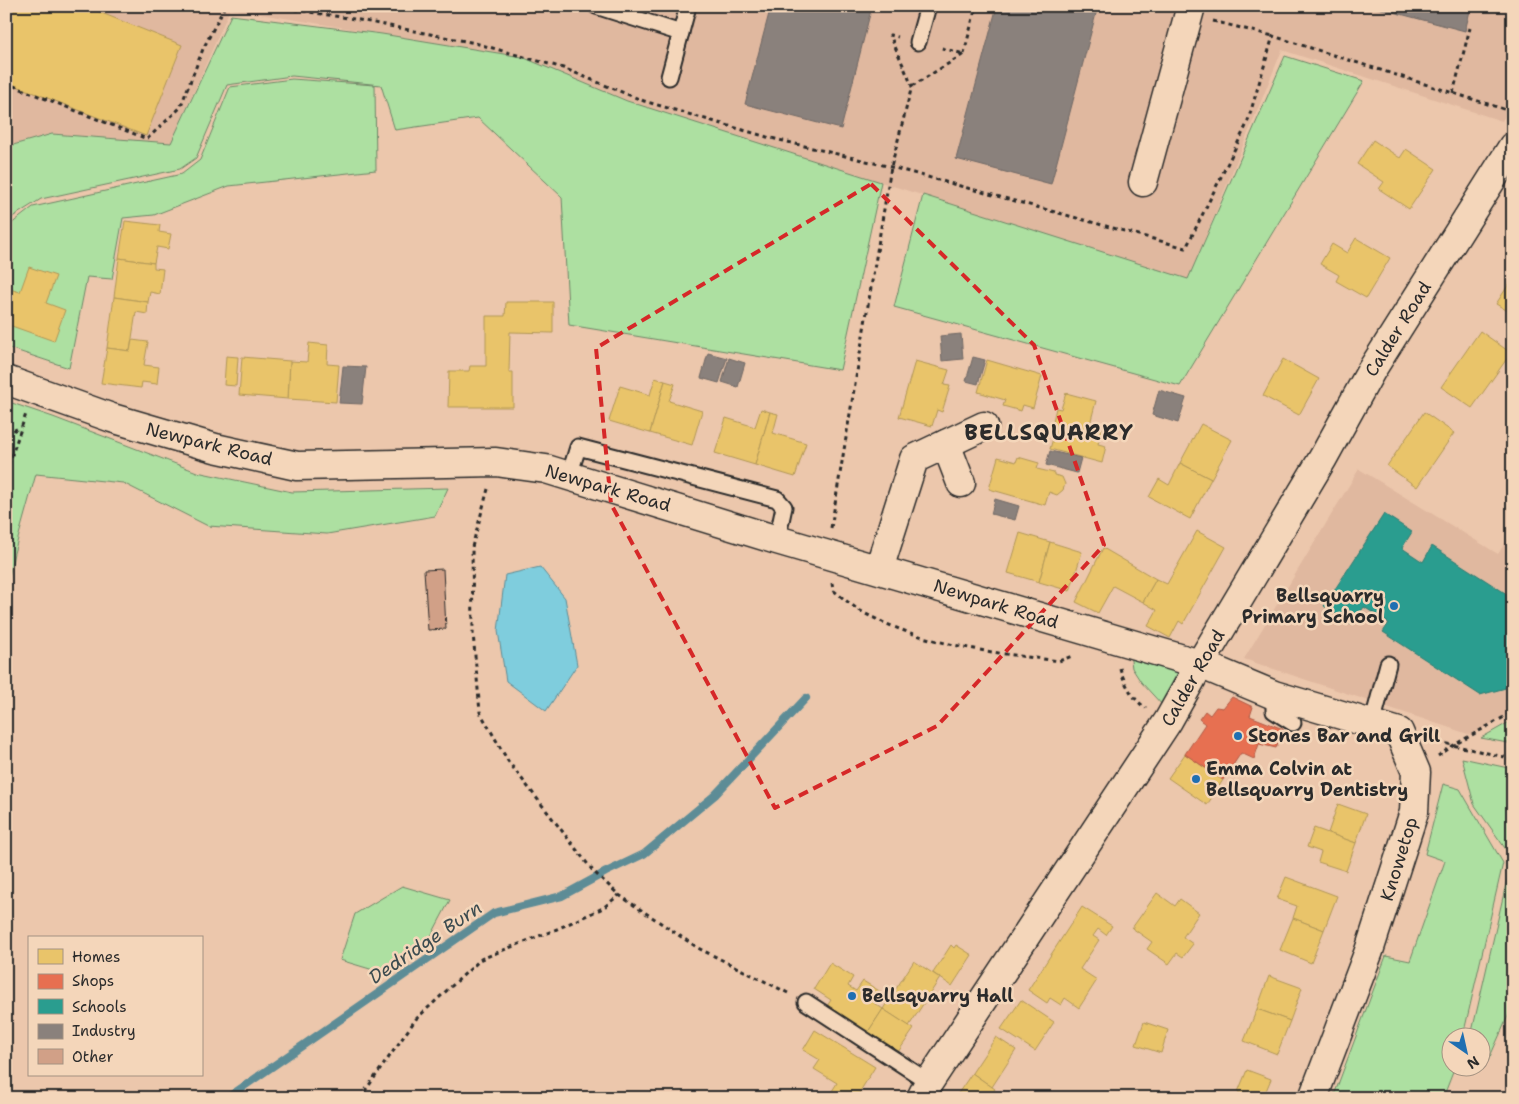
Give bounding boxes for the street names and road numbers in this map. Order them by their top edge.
street label: Calder Road [1359,277,1437,381]
street label: Newpark Road [143,417,275,471]
street label: Newpark Road [542,459,674,517]
street label: Newpark Road [930,574,1062,634]
street label: Calder Road [1156,625,1230,731]
street label: Knowetop [1375,814,1423,904]

